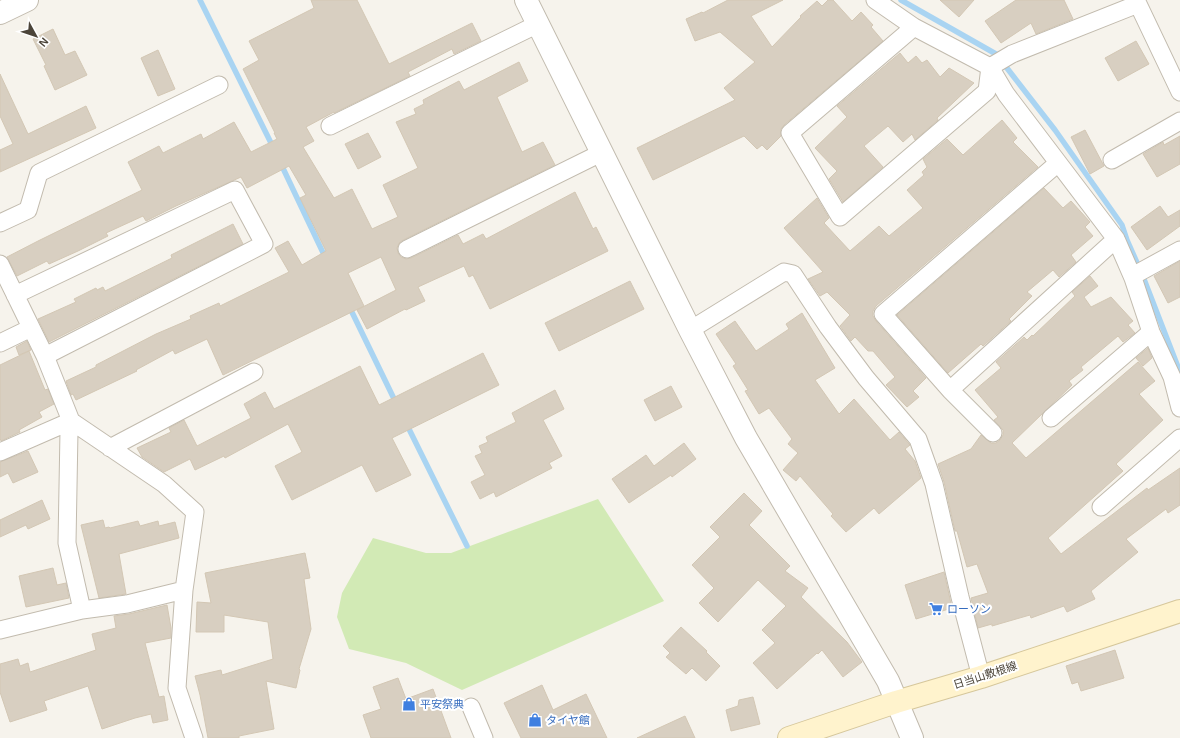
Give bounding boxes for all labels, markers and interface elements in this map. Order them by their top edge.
north arrow [16,16,56,56]
text: N [36,36,51,49]
supermarket icon: ローソン [928,601,944,617]
place label: ローソン [947,603,991,615]
street label: 日当山敷根線 [952,659,1018,691]
shop icon: 平安祭典 [401,696,417,712]
place label: 平安祭典 [420,698,464,710]
shop icon: タイヤ館 [527,712,543,728]
place label: タイヤ館 [546,714,590,726]

